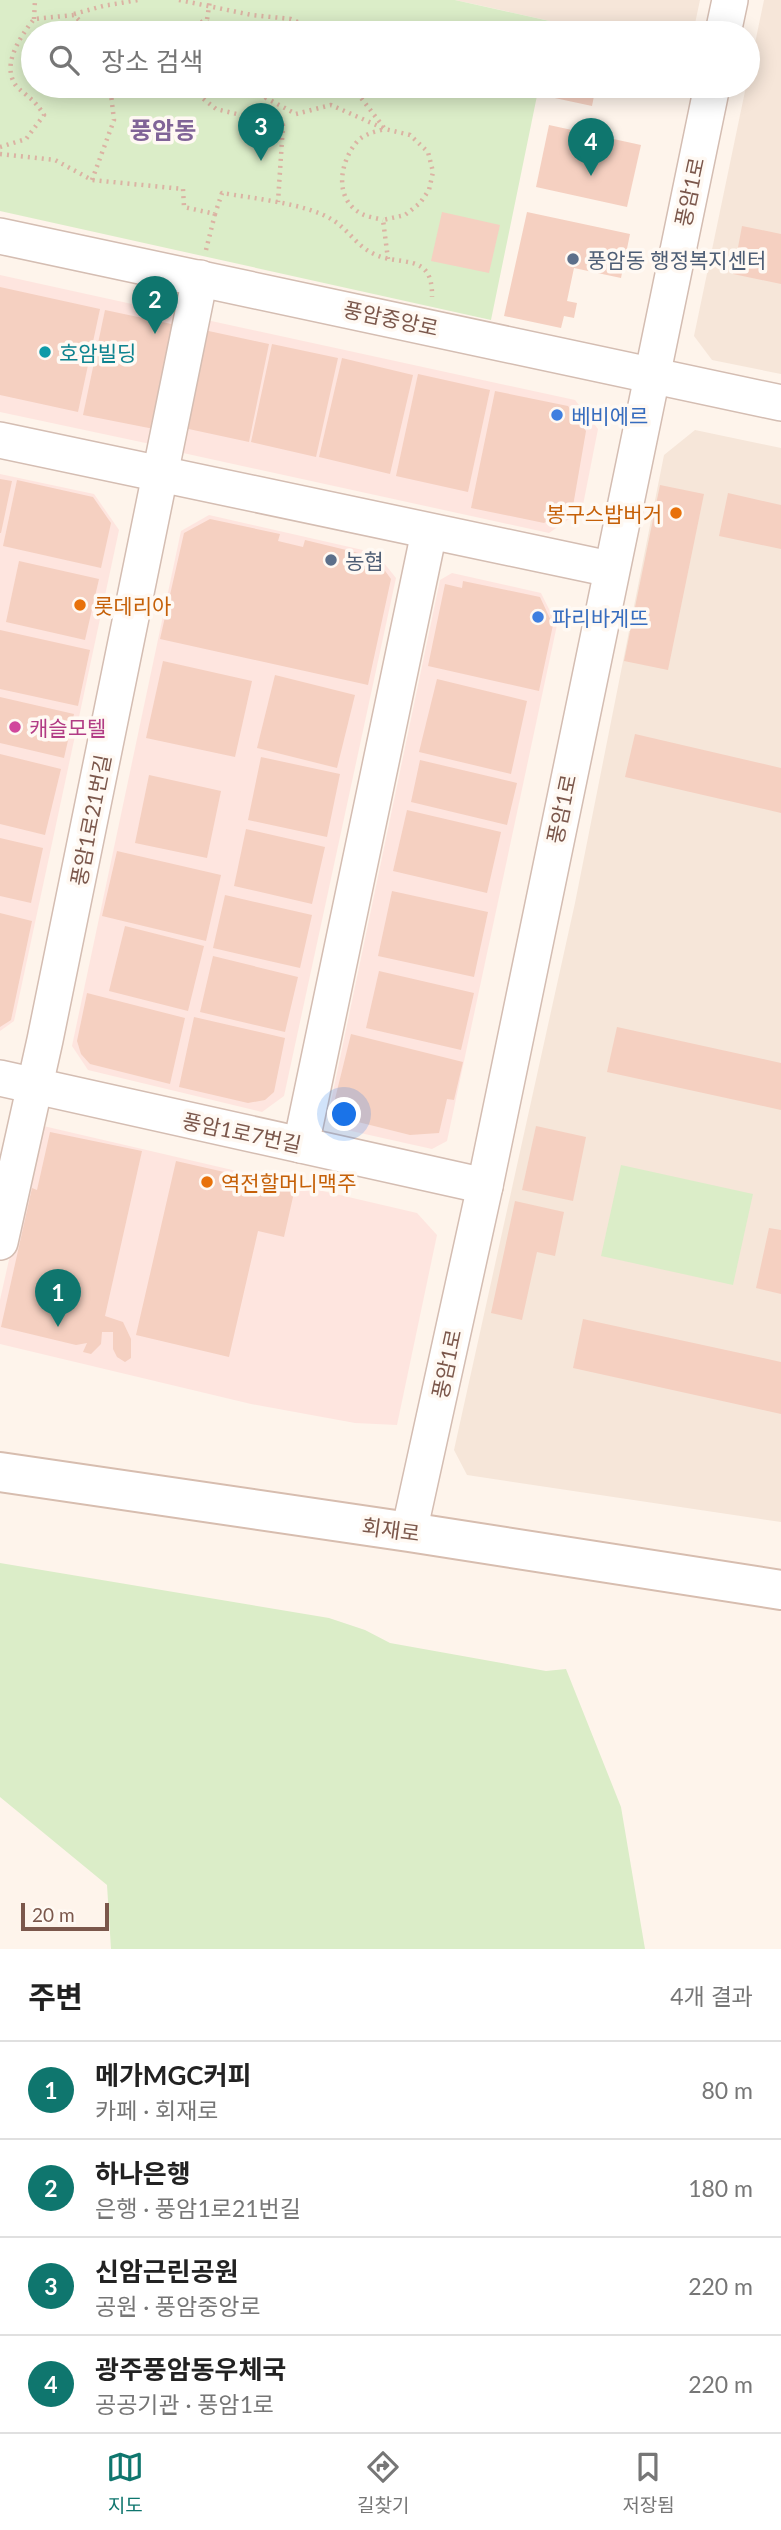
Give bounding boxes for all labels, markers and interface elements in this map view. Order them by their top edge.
search box [21,21,760,98]
icon: search [45,41,83,79]
text: 장소 검색 [101,45,203,77]
pin: 3 [238,103,284,161]
district label: 풍암동 [130,115,196,144]
pin: 4 [568,118,614,176]
street label: 풍암1로 [669,155,709,229]
place label: 풍암동 행정복지센터 [587,247,766,272]
marker: 풍암동 행정복지센터 [565,251,581,267]
pin: 2 [132,276,178,334]
street label: 풍암중앙로 [341,296,441,340]
place label: 호암빌딩 [59,340,136,365]
marker: 호암빌딩 [37,344,53,360]
place label: 베비에르 [571,403,648,428]
marker: 베비에르 [549,407,565,423]
place label: 봉구스밥버거 [546,501,662,526]
marker: 봉구스밥버거 [668,505,684,521]
place label: 농협 [345,548,384,573]
marker: 농협 [323,552,339,568]
place label: 롯데리아 [94,593,171,618]
marker: 롯데리아 [72,597,88,613]
place label: 파리바게뜨 [552,605,649,630]
marker: 파리바게뜨 [530,609,546,625]
place label: 캐슬모텔 [29,715,106,740]
marker: 캐슬모텔 [7,719,23,735]
street label: 풍암1로21번길 [65,752,115,888]
street label: 풍암1로 [541,772,581,846]
your location [327,1097,361,1131]
street label: 풍암1로7번길 [180,1107,304,1157]
place label: 역전할머니맥주 [221,1170,356,1195]
marker: 역전할머니맥주 [199,1174,215,1190]
pin: 1 [35,1269,81,1327]
street label: 풍암1로 [426,1327,466,1401]
street label: 회재로 [361,1513,421,1545]
scale bar [21,1900,108,1932]
text: 20 m [32,1903,75,1926]
text: 주변 [28,1978,83,2014]
text: 4개 결과 [670,1982,753,2010]
text: 메가MGC커피 [95,2059,251,2091]
text: 1 [44,2076,58,2104]
text: 80 m [702,2076,753,2104]
text: 카페 · 회재로 [95,2096,219,2124]
text: 하나은행 [95,2157,191,2189]
text: 2 [44,2174,58,2202]
text: 180 m [688,2174,753,2202]
text: 은행 · 풍암1로21번길 [95,2194,301,2222]
text: 신암근린공원 [95,2255,239,2287]
text: 3 [44,2272,58,2300]
text: 220 m [688,2272,753,2300]
text: 공원 · 풍암중앙로 [95,2292,261,2320]
text: 광주풍암동우체국 [95,2353,286,2385]
text: 4 [44,2370,58,2398]
text: 220 m [688,2370,753,2398]
text: 공공기관 · 풍암1로 [95,2390,274,2418]
tab: 지도 [106,2448,144,2517]
tab: 길찾기 [357,2448,409,2517]
tab: 저장됨 [622,2448,675,2517]

